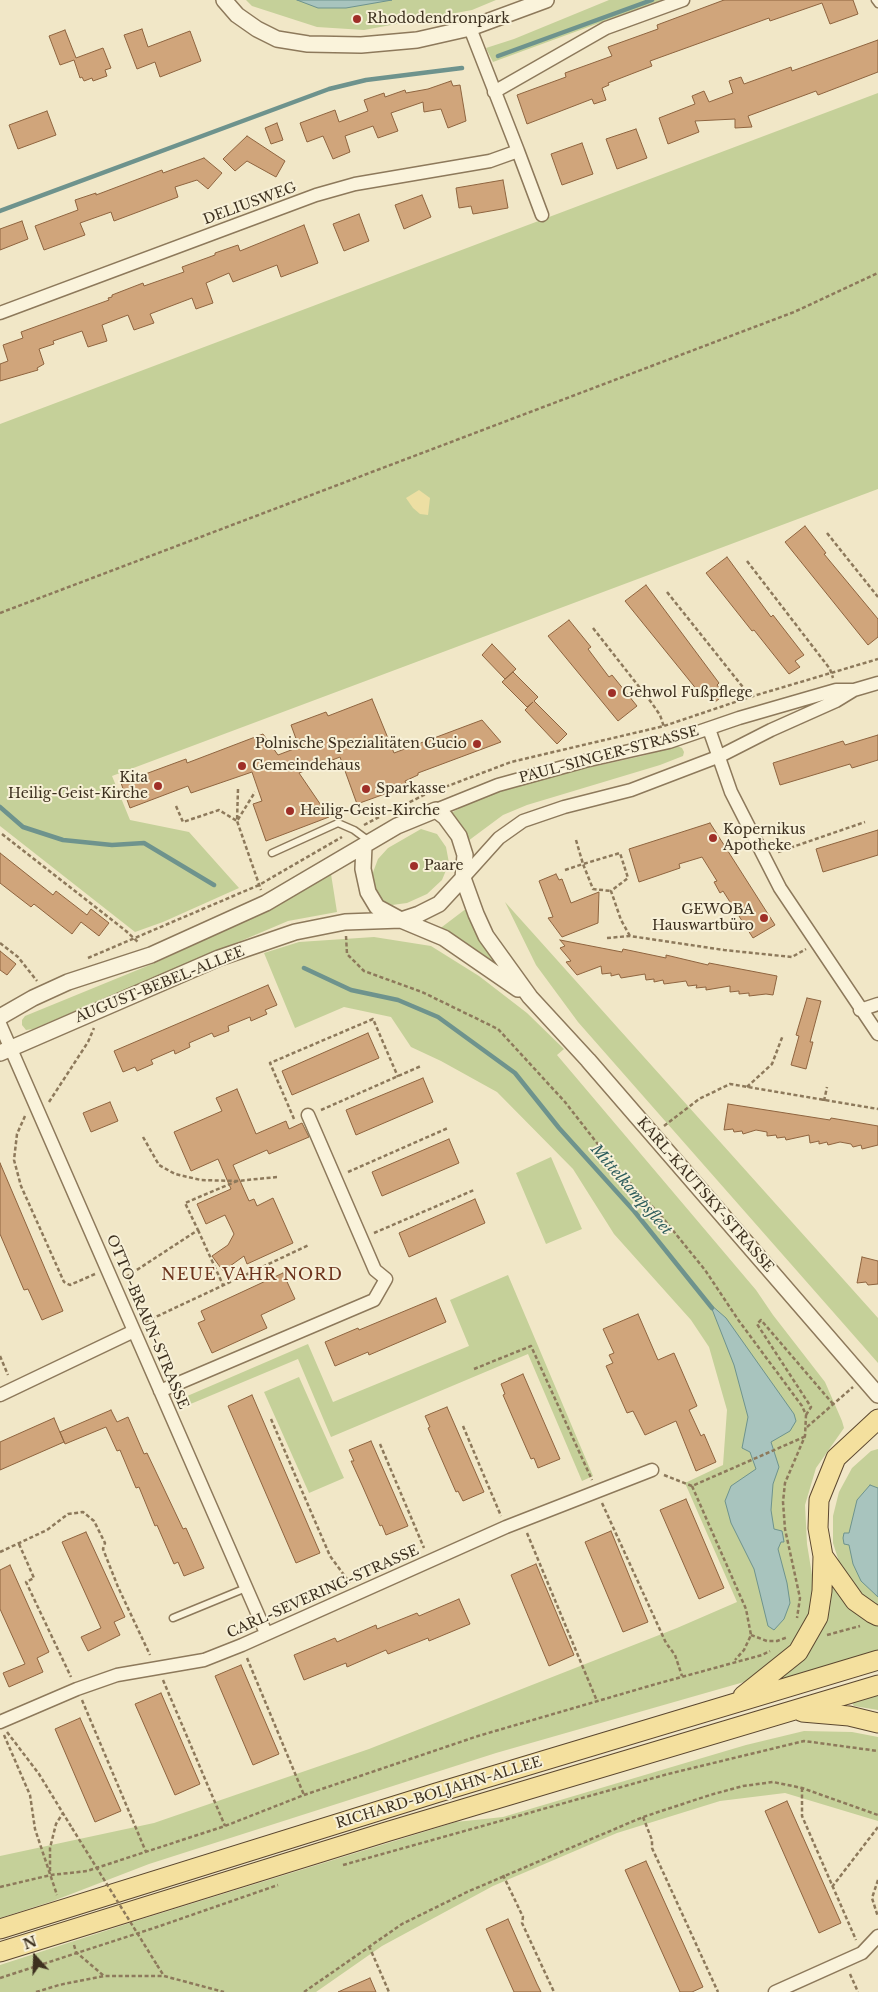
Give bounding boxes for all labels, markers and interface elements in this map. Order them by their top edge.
place label: Rhododendronpark [367,11,510,27]
marker: Rhododendronpark [351,13,363,25]
street label: DELIUSWEG [201,179,299,229]
place label: Gehwol Fußpflege [622,685,753,701]
marker: Gehwol Fußpflege [606,687,618,699]
street label: PAUL-SINGER-STRASSE [517,723,701,787]
place label: Polnische Spezialitäten Gucio [255,736,467,752]
marker: Polnische Spezialitäten Gucio [471,738,483,750]
place label: Gemeindehaus [252,758,360,774]
marker: Gemeindehaus [236,760,248,772]
place label: Kita Heilig-Geist-Kirche [8,770,148,802]
marker: Kita Heilig-Geist-Kirche [152,780,164,792]
place label: Sparkasse [376,781,446,797]
marker: Sparkasse [360,783,372,795]
place label: Heilig-Geist-Kirche [300,803,440,819]
marker: Heilig-Geist-Kirche [284,805,296,817]
place label: Kopernikus Apotheke [723,822,806,854]
marker: Kopernikus Apotheke [707,832,719,844]
place label: Paare [424,858,464,874]
marker: Paare [408,860,420,872]
place label: GEWOBA Hauswartbüro [652,902,754,934]
marker: GEWOBA Hauswartbüro [758,912,770,924]
street label: AUGUST-BEBEL-ALLEE [73,943,247,1027]
street label: KARL-KAUTSKY-STRASSE [633,1114,777,1276]
water label: Mittelkampsfleet [587,1141,675,1239]
street label: OTTO-BRAUN-STRASSE [102,1232,192,1412]
district label: NEUE VAHR NORD [159,1265,345,1285]
street label: CARL-SEVERING-STRASSE [224,1542,422,1642]
street label: RICHARD-BOLJAHN-ALLEE [334,1754,544,1832]
north arrow [10,1932,60,1982]
text: N [21,1932,39,1954]

